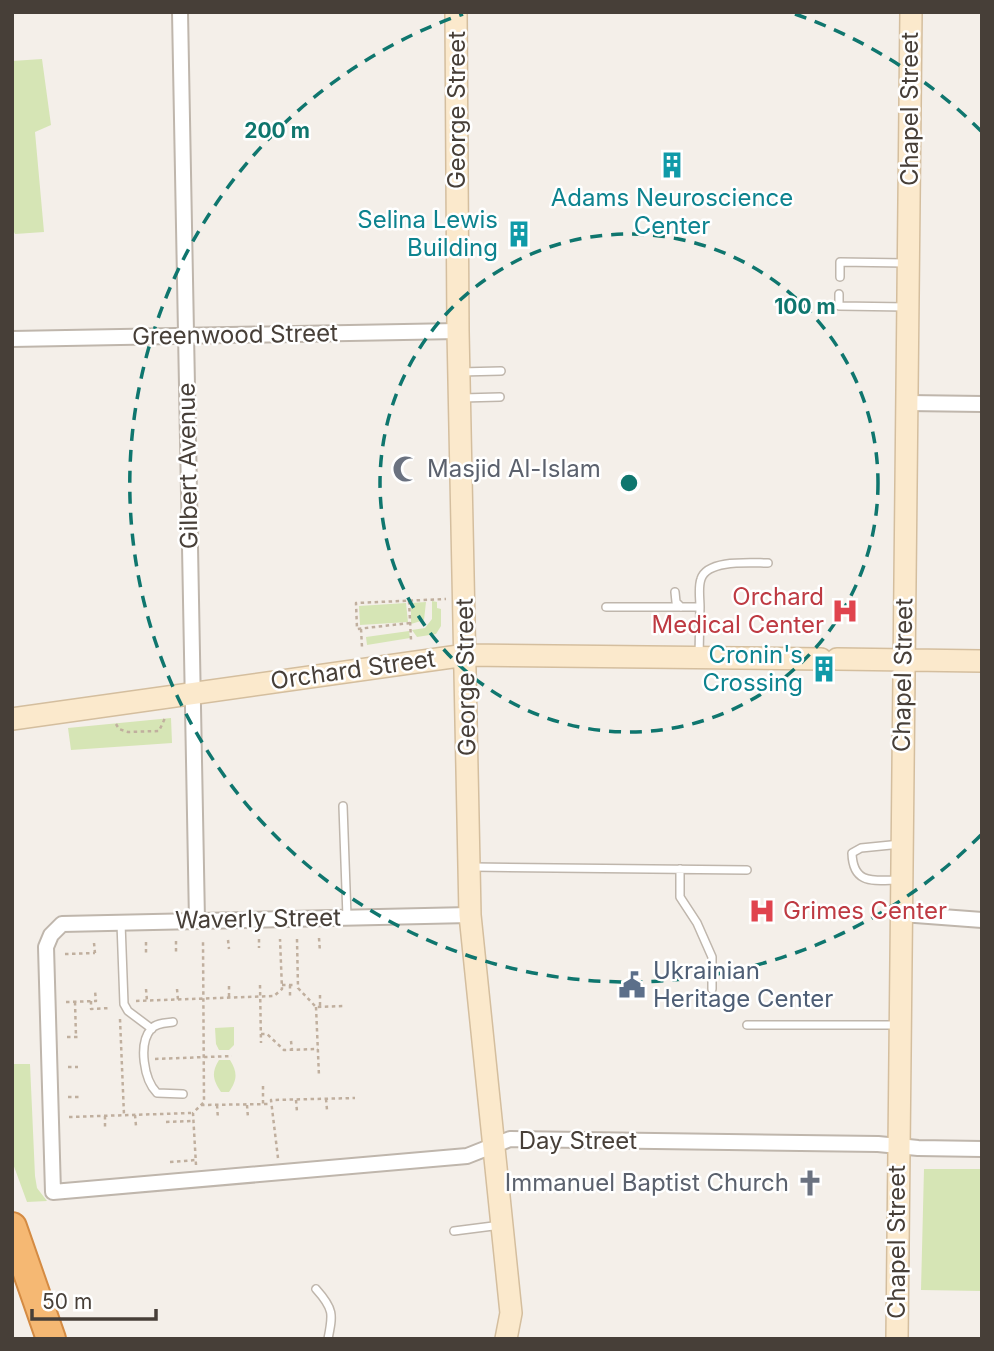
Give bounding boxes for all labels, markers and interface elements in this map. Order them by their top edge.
street label: George Street [442,31,471,189]
street label: Chapel Street [895,32,924,186]
text: 200 m [244,118,310,143]
building icon: Adams Neuroscience Center [657,150,687,180]
place label: Adams Neuroscience Center [551,183,793,240]
place label: Selina Lewis Building [357,205,498,262]
building icon: Selina Lewis Building [504,219,534,249]
text: 100 m [774,294,836,319]
street label: Greenwood Street [132,318,338,351]
street label: Gilbert Avenue [172,382,203,550]
mosque icon: Masjid Al-Islam [391,454,421,484]
place label: Masjid Al-Islam [427,454,601,483]
centre of rings [617,471,641,495]
place label: Orchard Medical Center [651,582,824,639]
hospital icon: Orchard Medical Center [830,596,860,626]
street label: George Street [450,598,481,756]
street label: Chapel Street [887,598,918,752]
place label: Cronin's Crossing [702,640,803,697]
street label: Orchard Street [269,644,437,695]
building icon: Cronin's Crossing [809,654,839,684]
hospital icon: Grimes Center [747,896,777,926]
place label: Grimes Center [783,896,947,925]
street label: Waverly Street [175,903,341,934]
place label: Ukrainian Heritage Center [653,956,833,1013]
public building icon: Ukrainian Heritage Center [617,970,647,1000]
street label: Day Street [519,1126,637,1155]
street label: Chapel Street [882,1165,911,1319]
place label: Immanuel Baptist Church [505,1168,789,1197]
church icon: Immanuel Baptist Church [795,1168,825,1198]
scale bar [32,1278,156,1322]
text: 50 m [42,1289,92,1314]

